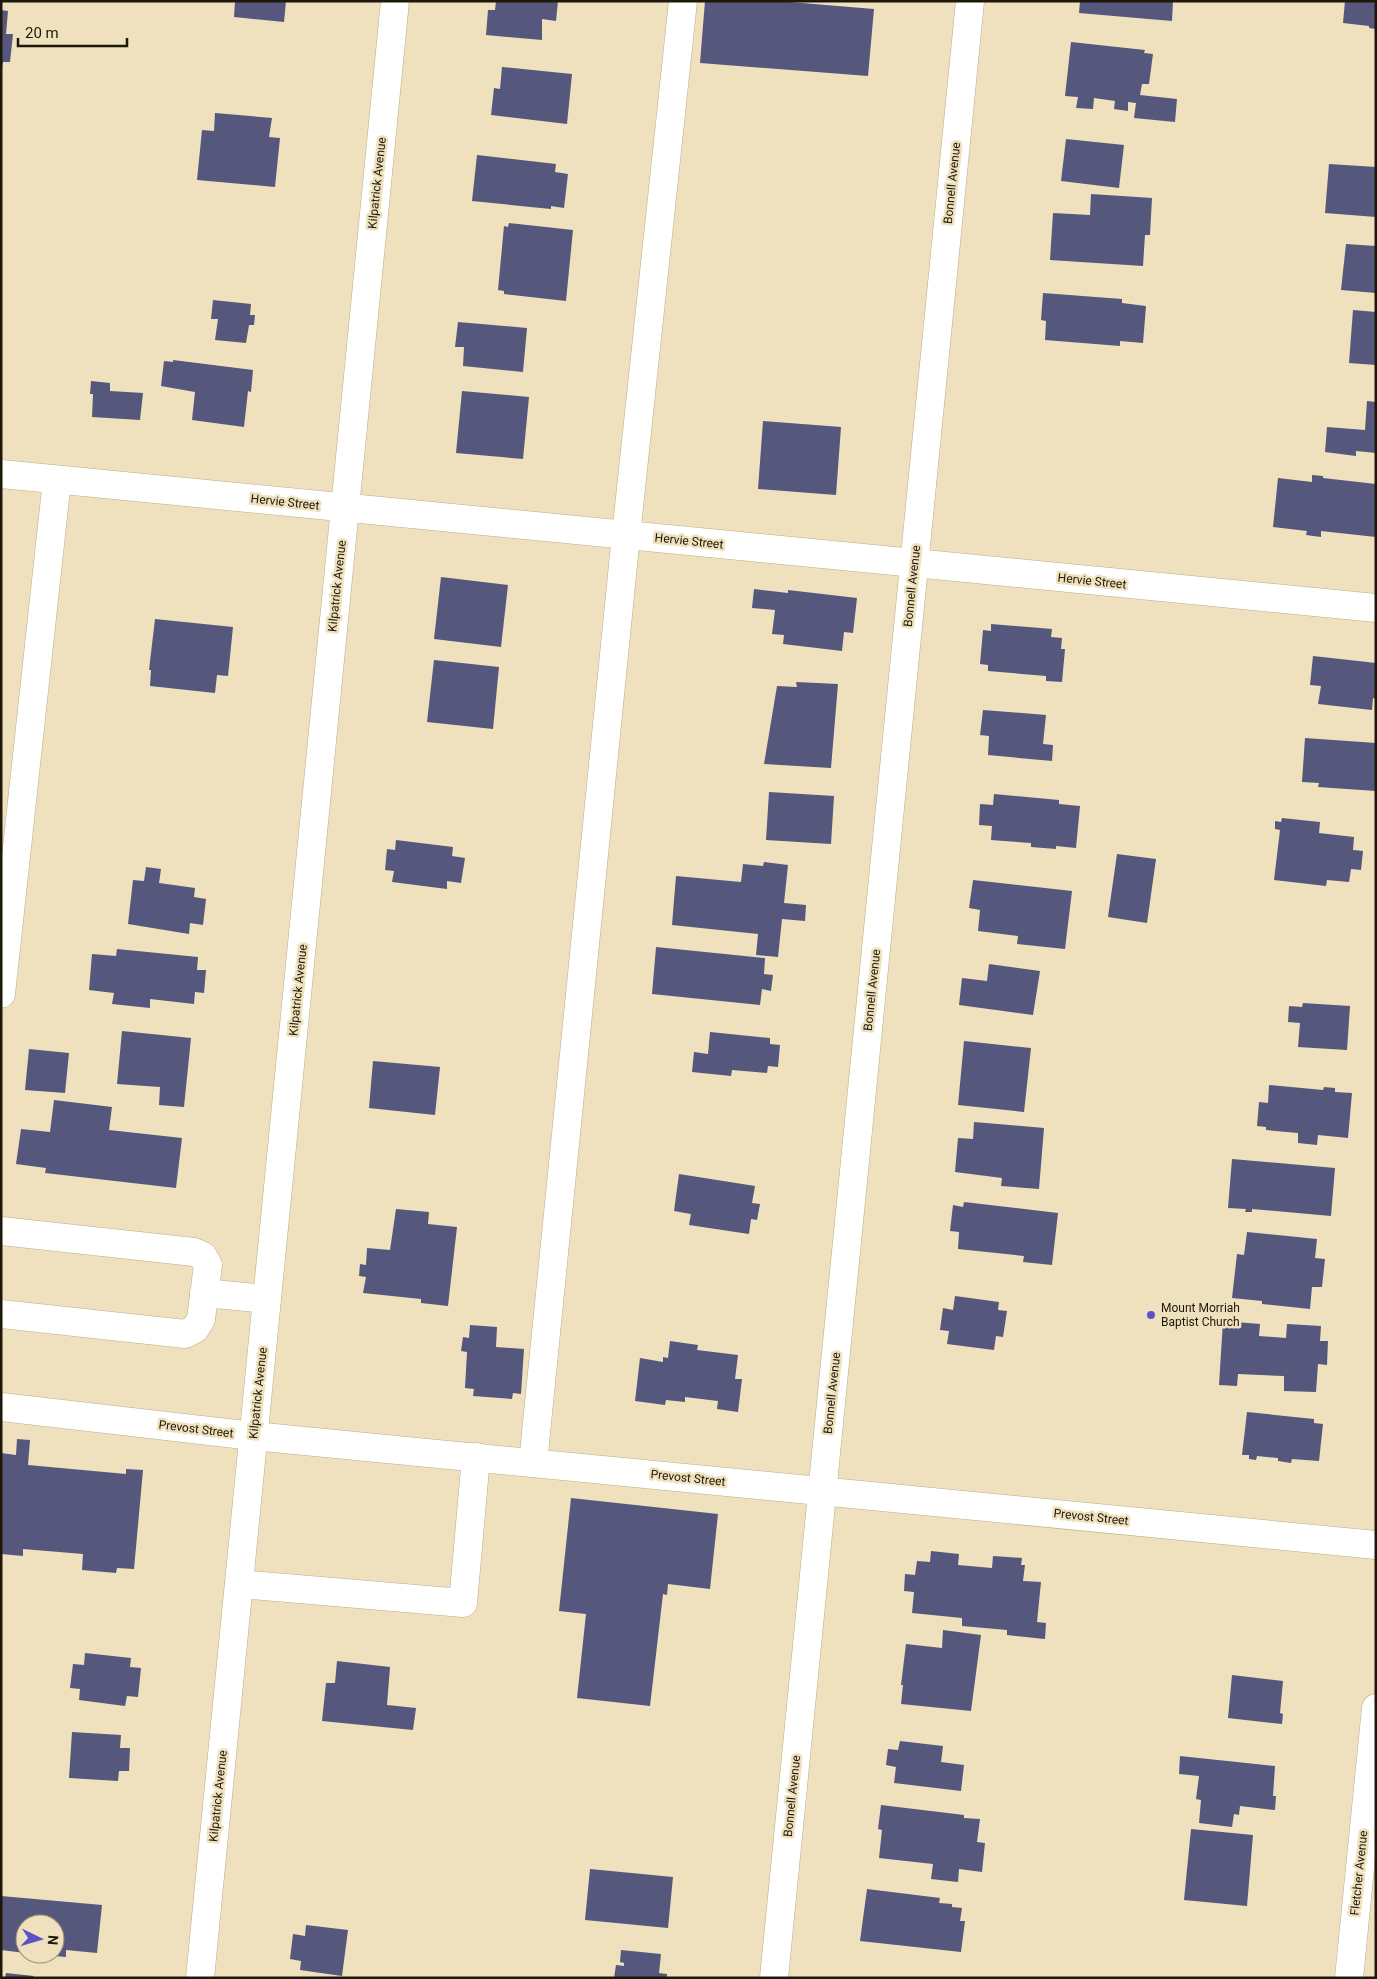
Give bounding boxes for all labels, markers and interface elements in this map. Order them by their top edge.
scale bar [18,15,126,47]
text: 20 m [25,24,59,42]
street label: Kilpatrick Avenue [365,136,389,230]
street label: Bonnell Avenue [941,141,963,225]
street label: Hervie Street [250,491,320,513]
street label: Hervie Street [654,530,724,552]
street label: Kilpatrick Avenue [325,539,349,633]
street label: Bonnell Avenue [901,544,923,628]
street label: Hervie Street [1057,570,1127,592]
street label: Kilpatrick Avenue [286,943,310,1037]
street label: Bonnell Avenue [861,948,883,1032]
place label: Mount Morriah Baptist Church [1161,1301,1240,1329]
marker: Mount Morriah Baptist Church [1145,1309,1157,1321]
street label: Kilpatrick Avenue [246,1346,270,1440]
street label: Bonnell Avenue [821,1351,843,1435]
street label: Prevost Street [158,1417,234,1441]
street label: Prevost Street [650,1467,726,1489]
street label: Prevost Street [1053,1506,1129,1528]
street label: Kilpatrick Avenue [206,1749,230,1843]
street label: Bonnell Avenue [781,1754,803,1838]
street label: Fletcher Avenue [1348,1830,1370,1916]
north arrow [15,1914,65,1964]
text: N [45,1935,61,1946]

